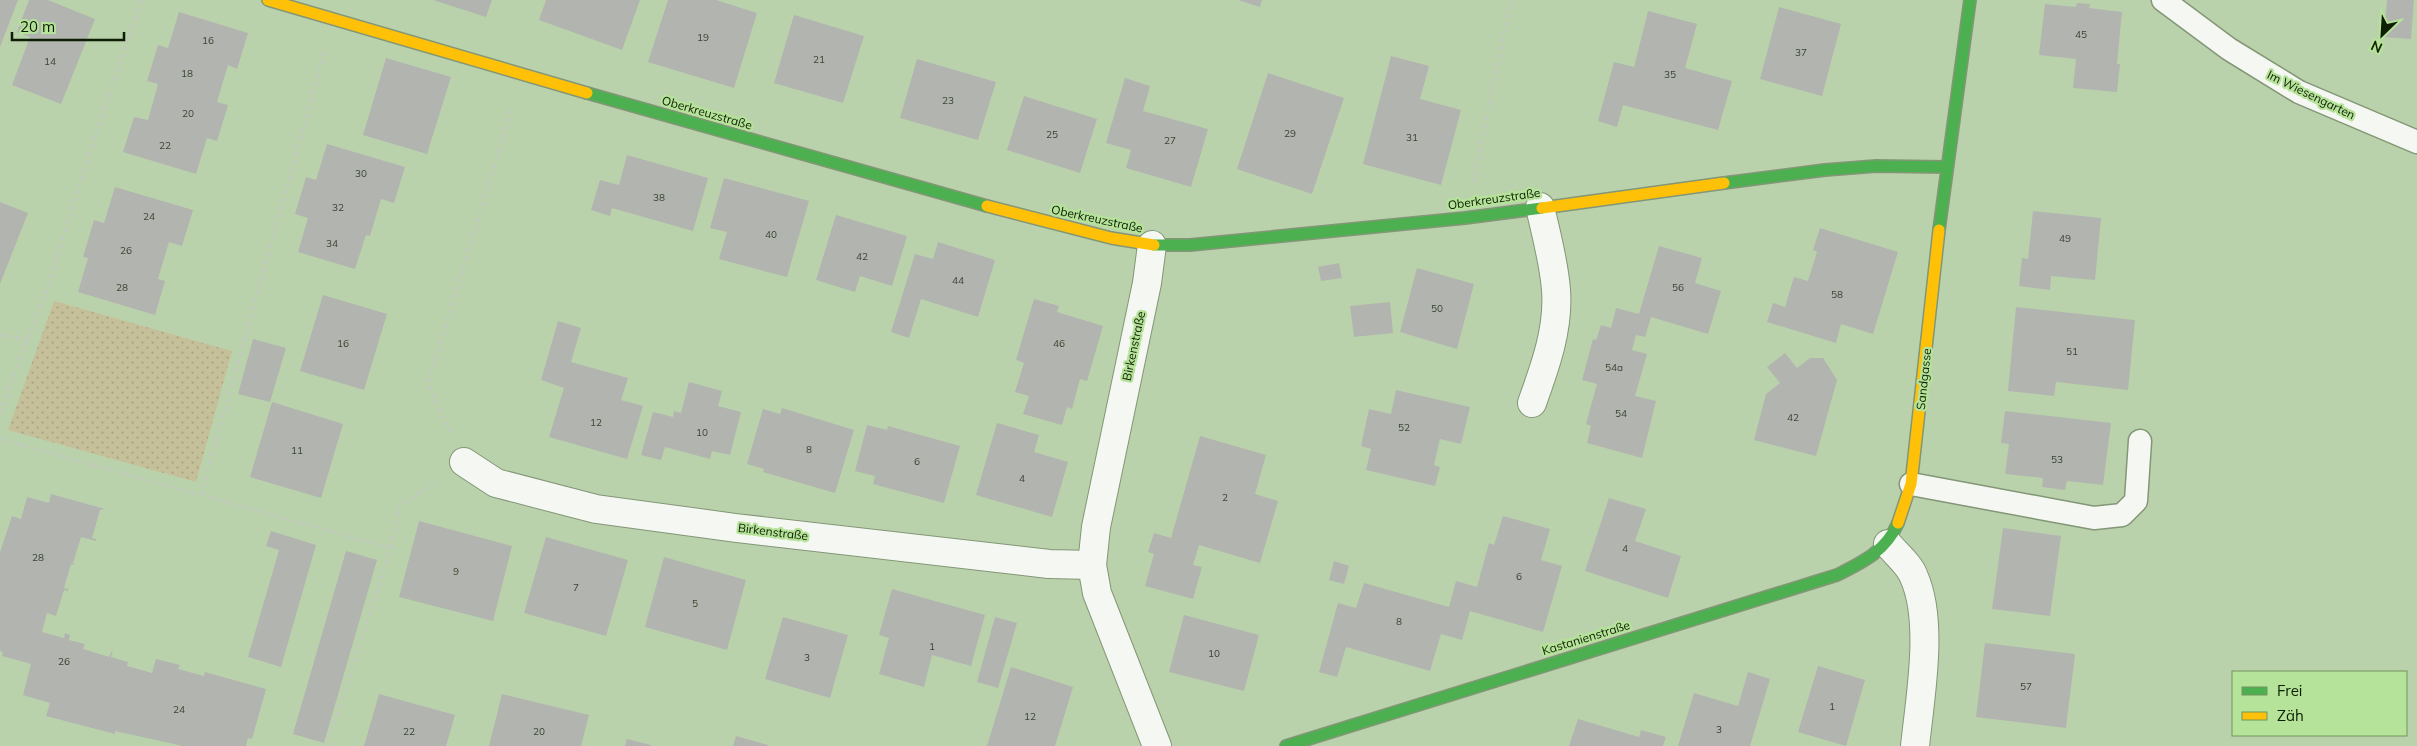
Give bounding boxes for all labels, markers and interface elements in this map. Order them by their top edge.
scale bar [12,10,125,42]
north arrow [2357,10,2407,60]
text: 20 m [20,17,55,36]
house number: 45 [2075,28,2087,41]
house number: 19 [697,31,709,44]
house number: 16 [202,34,214,47]
text: N [2368,36,2385,57]
house number: 37 [1795,46,1807,59]
house number: 21 [813,53,825,66]
house number: 14 [44,55,56,68]
house number: 18 [181,67,193,80]
street label: Im Wiesengarten [2265,67,2358,122]
house number: 35 [1664,68,1676,81]
street label: Oberkreuzstraße [660,92,754,133]
house number: 23 [942,94,954,107]
house number: 20 [182,107,194,120]
house number: 29 [1284,127,1296,140]
house number: 25 [1046,128,1058,141]
house number: 31 [1406,131,1418,144]
house number: 27 [1164,134,1176,147]
house number: 22 [159,139,171,152]
house number: 30 [355,167,367,180]
street label: Oberkreuzstraße [1447,185,1541,212]
house number: 38 [653,191,665,204]
house number: 32 [332,201,344,214]
street label: Oberkreuzstraße [1050,201,1144,236]
house number: 24 [143,210,155,223]
house number: 40 [765,228,777,241]
house number: 49 [2059,232,2071,245]
house number: 34 [326,237,338,250]
house number: 26 [120,244,132,257]
house number: 42 [856,250,868,263]
house number: 44 [952,274,964,287]
house number: 28 [116,281,128,294]
house number: 56 [1672,281,1684,294]
house number: 58 [1831,288,1843,301]
house number: 50 [1431,302,1443,315]
street label: Birkenstraße [1119,310,1148,382]
house number: 16 [337,337,349,350]
house number: 46 [1053,337,1065,350]
house number: 51 [2066,345,2078,358]
street label: Sandgasse [1913,347,1934,410]
house number: 54a [1605,361,1623,374]
house number: 54 [1615,407,1627,420]
house number: 42 [1787,411,1799,424]
house number: 12 [590,416,602,429]
house number: 52 [1398,421,1410,434]
house number: 10 [696,426,708,439]
house number: 8 [806,443,812,456]
house number: 11 [291,444,303,457]
house number: 53 [2051,453,2063,466]
house number: 6 [914,455,920,468]
house number: 4 [1019,472,1025,485]
house number: 2 [1222,491,1228,504]
street label: Birkenstraße [737,520,809,543]
house number: 4 [1622,542,1628,555]
house number: 28 [32,551,44,564]
house number: 9 [453,565,459,578]
house number: 6 [1516,570,1522,583]
house number: 7 [573,581,579,594]
house number: 5 [692,597,698,610]
house number: 8 [1396,615,1402,628]
street label: Kastanienstraße [1540,617,1632,658]
house number: 1 [929,640,935,653]
house number: 10 [1208,647,1220,660]
house number: 3 [804,651,810,664]
house number: 26 [58,655,70,668]
legend [2232,671,2407,736]
house number: 57 [2020,680,2032,693]
text: Frei [2277,681,2302,700]
house number: 1 [1829,700,1835,713]
house number: 24 [173,703,185,716]
text: Zäh [2277,706,2304,725]
house number: 12 [1024,710,1036,723]
house number: 3 [1716,723,1722,736]
house number: 22 [403,725,415,738]
house number: 20 [533,725,545,738]

